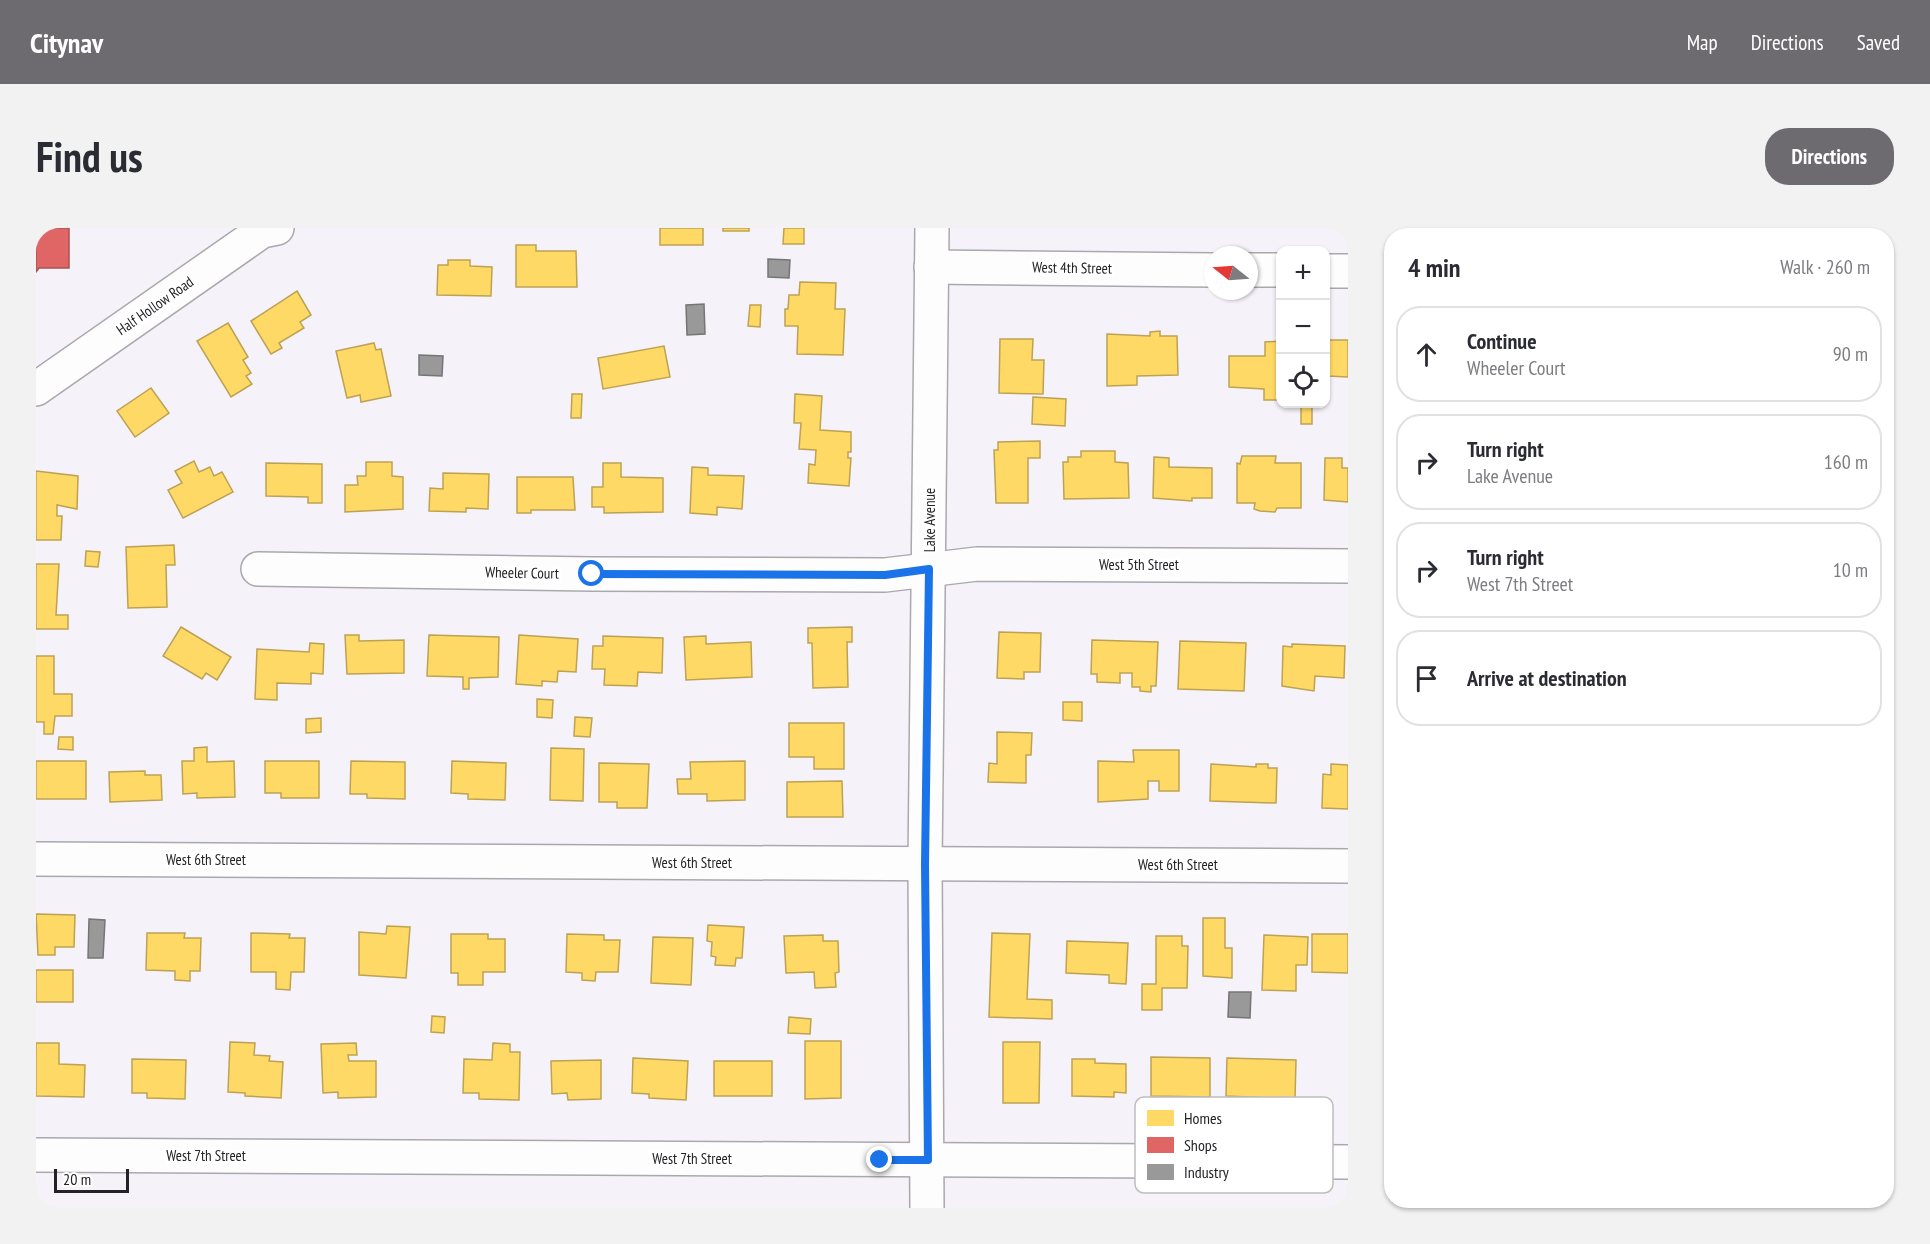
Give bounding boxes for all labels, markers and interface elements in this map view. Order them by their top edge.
text: Citynav [30,24,103,61]
text: Map [1687,29,1718,56]
text: Directions [1751,29,1824,56]
text: Saved [1857,29,1900,56]
button: Directions [1765,128,1894,185]
text: Find us [36,129,143,184]
north arrow [1204,246,1258,300]
map controls [1276,246,1330,408]
button: + [1276,246,1330,300]
text: 4 min [1408,251,1461,284]
text: Walk · 260 m [1780,254,1870,280]
street label: West 4th Street [1032,257,1112,278]
street label: Half Hollow Road [112,272,197,339]
button: − [1276,300,1330,354]
text: Continue [1467,327,1537,355]
icon: ahead [1410,338,1443,371]
text: 90 m [1833,341,1868,367]
button: locate [1276,354,1330,408]
text: Wheeler Court [1467,355,1566,381]
text: Turn right [1467,435,1544,463]
icon: right [1410,446,1443,479]
text: 160 m [1824,449,1868,475]
text: Lake Avenue [1467,463,1553,489]
street label: Lake Avenue [920,488,939,552]
text: Turn right [1467,543,1544,571]
icon: right [1410,554,1443,587]
street label: West 5th Street [1099,555,1179,574]
text: 10 m [1833,557,1868,583]
route start [578,560,604,586]
street label: Wheeler Court [485,562,559,583]
text: West 7th Street [1467,571,1573,597]
icon: arrive [1410,662,1443,695]
text: Arrive at destination [1467,664,1627,692]
street label: West 6th Street [166,850,246,869]
street label: West 6th Street [652,853,732,872]
street label: West 6th Street [1138,855,1218,874]
legend [1135,1097,1333,1193]
text: Homes [1184,1108,1222,1128]
text: Shops [1184,1135,1217,1155]
street label: West 7th Street [166,1146,246,1165]
route end [866,1146,892,1172]
street label: West 7th Street [652,1149,732,1168]
text: Industry [1184,1162,1229,1182]
scale bar [54,1166,129,1194]
text: 20 m [63,1169,91,1189]

